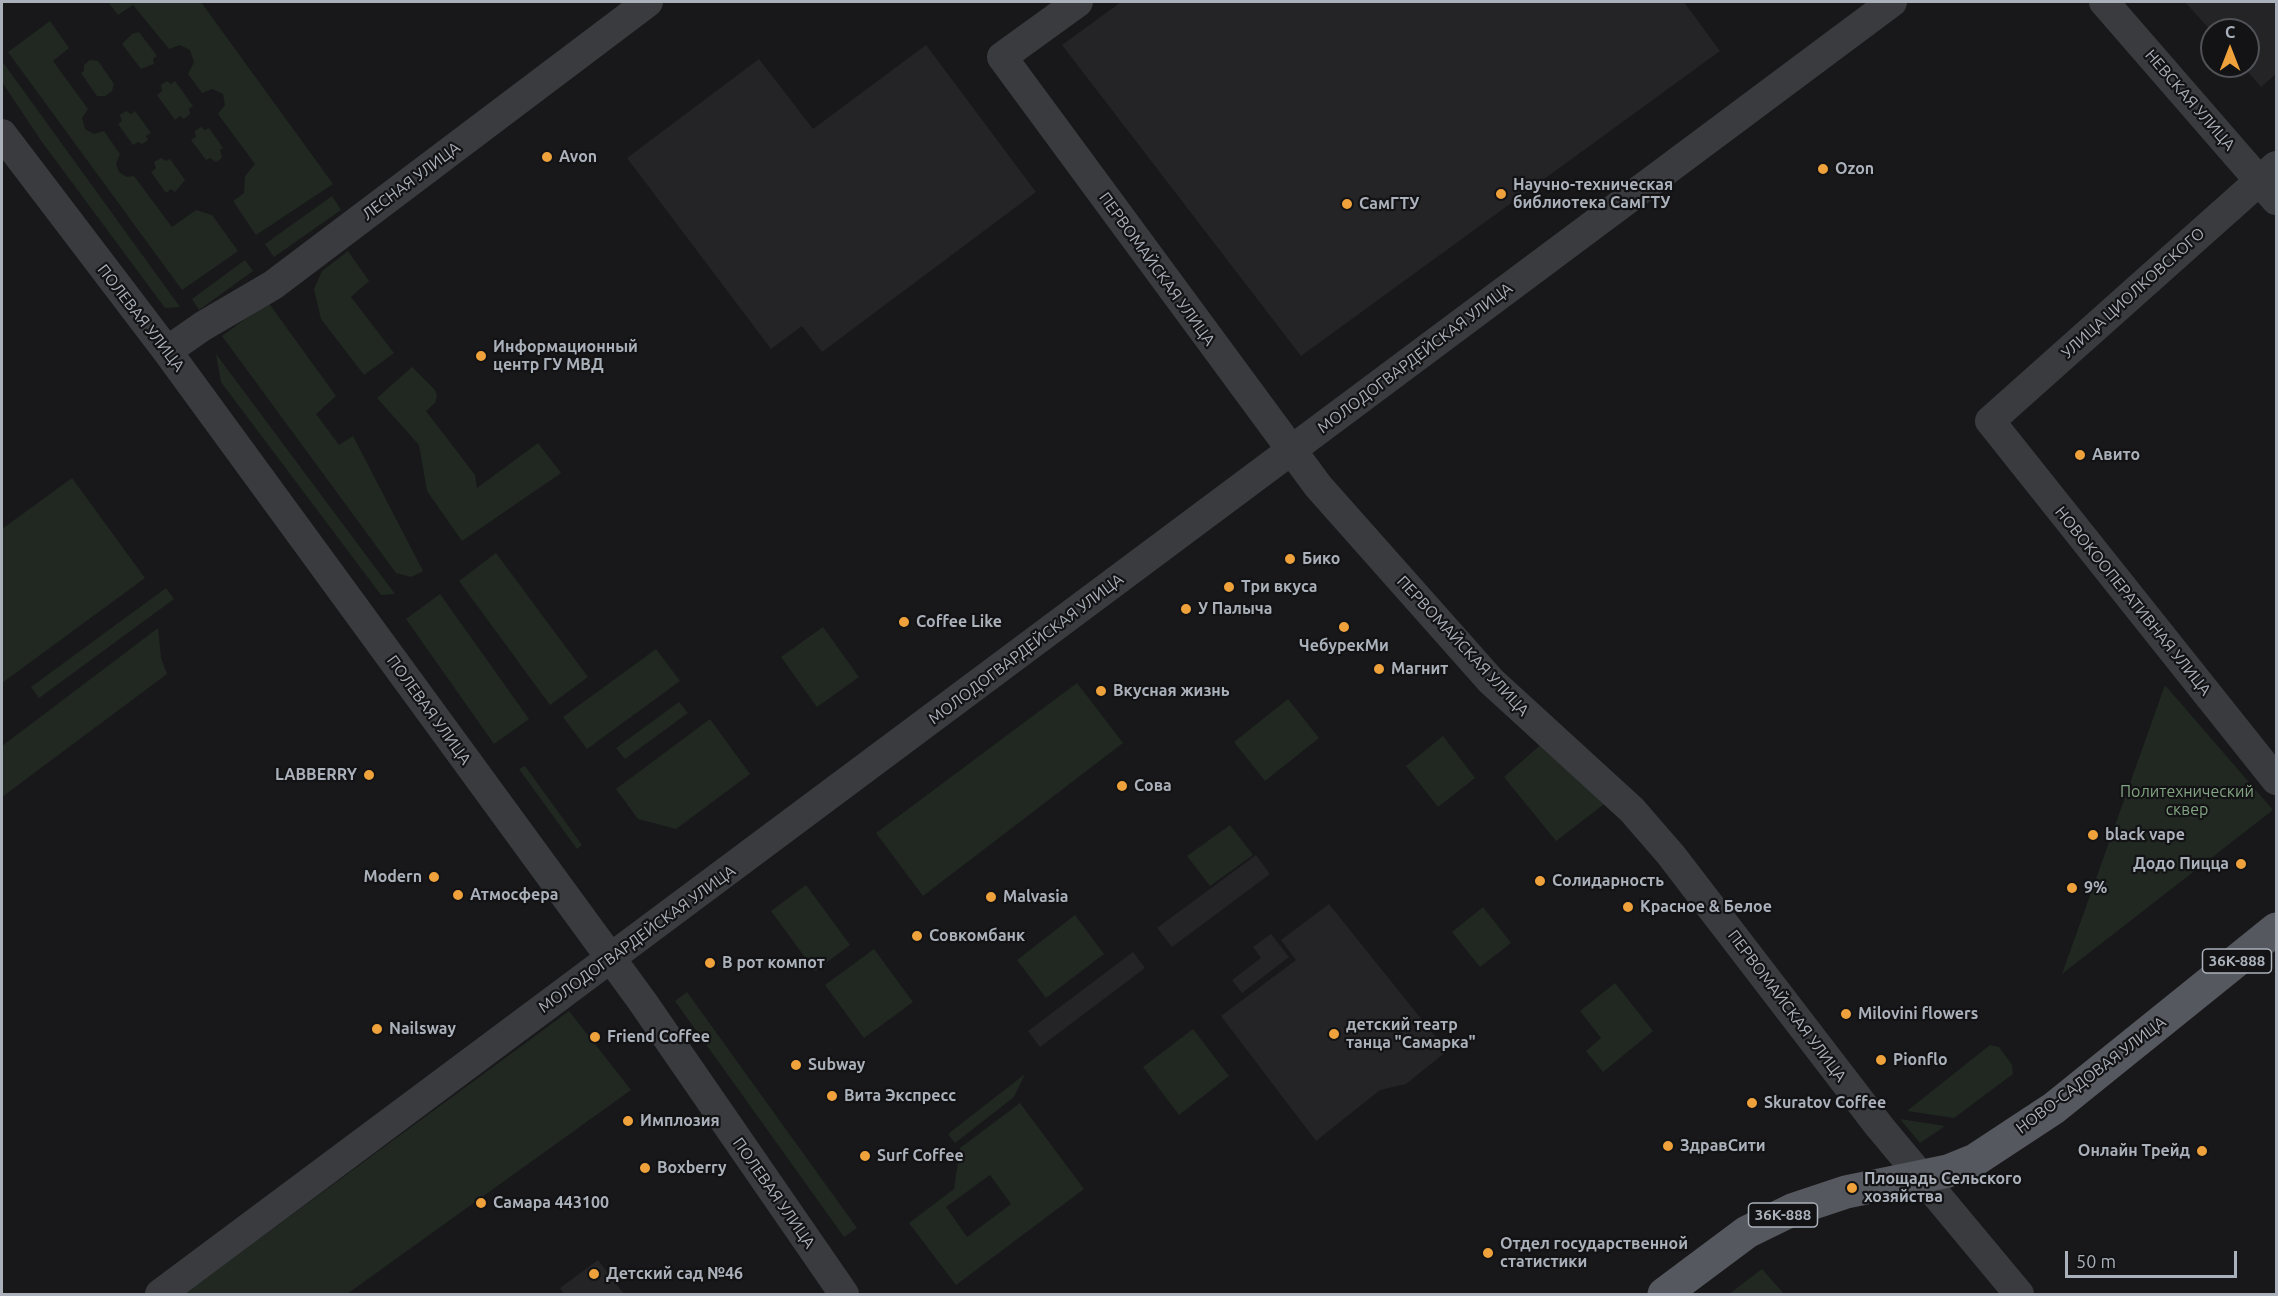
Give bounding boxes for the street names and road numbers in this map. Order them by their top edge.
street label: НЕВСКАЯ УЛИЦА [2141,46,2239,154]
street label: ЛЕСНАЯ УЛИЦА [358,138,464,224]
street label: ПЕРВОМАЙСКАЯ УЛИЦА [1095,189,1219,349]
street label: УЛИЦА ЦИОЛКОВСКОГО [2057,224,2209,362]
street label: ПОЛЕВАЯ УЛИЦА [93,261,189,375]
street label: МОЛОДОГВАРДЕЙСКАЯ УЛИЦА [1314,278,1516,438]
street label: НОВОКООПЕРАТИВНАЯ УЛИЦА [2051,503,2215,699]
street label: МОЛОДОГВАРДЕЙСКАЯ УЛИЦА [925,569,1127,729]
street label: ПЕРВОМАЙСКАЯ УЛИЦА [1393,572,1533,720]
street label: ПОЛЕВАЯ УЛИЦА [383,652,475,768]
street label: МОЛОДОГВАРДЕЙСКАЯ УЛИЦА [535,861,739,1017]
street label: ПЕРВОМАЙСКАЯ УЛИЦА [1724,926,1850,1086]
road number: 36К-888 [2202,949,2272,973]
street label: НОВО-САДОВАЯ УЛИЦА [2012,1012,2170,1138]
street label: ПОЛЕВАЯ УЛИЦА [729,1134,819,1252]
road number: 36К-888 [1748,1203,1818,1227]

